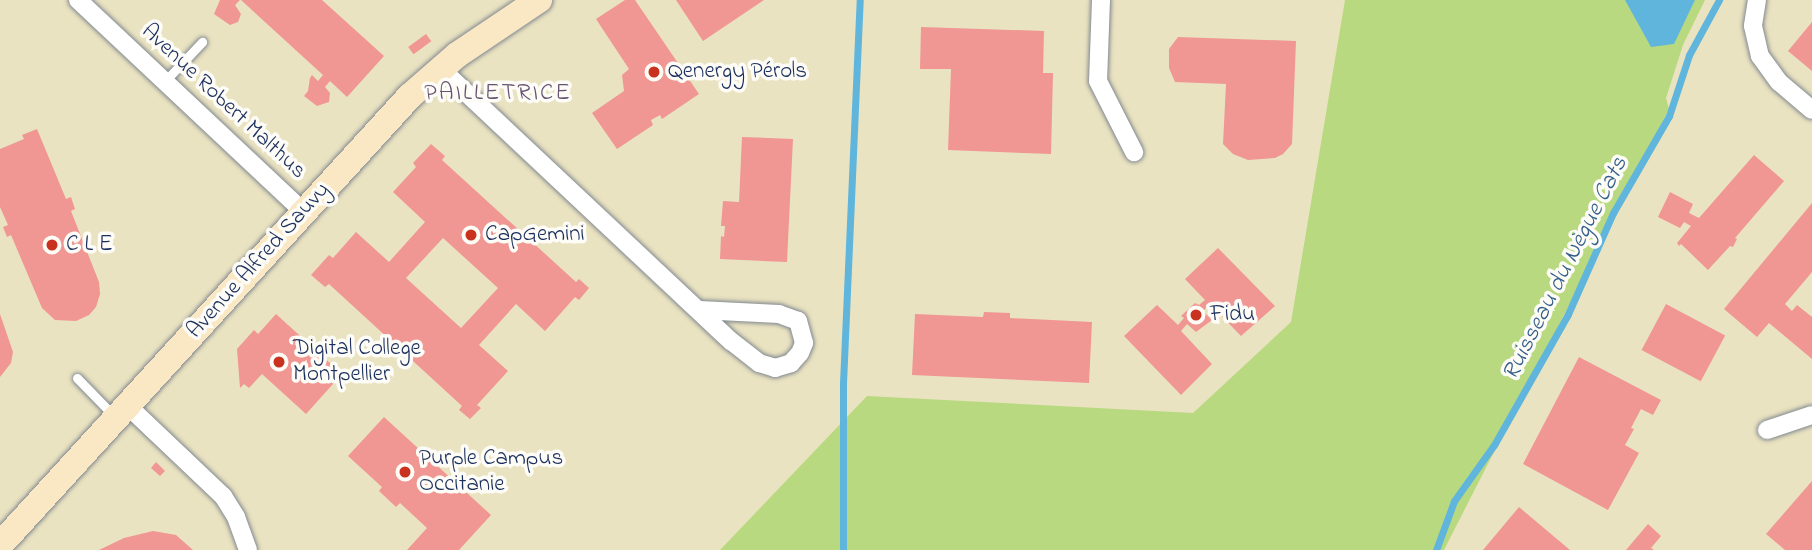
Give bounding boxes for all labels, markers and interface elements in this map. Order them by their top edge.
street label: Avenue Robert Malthus [135,19,311,185]
place label: Qenergy Pérols [668,58,807,86]
marker: Qenergy Pérols [646,64,662,80]
district label: PAILLETRICE [426,80,570,108]
water label: Ruisseau du Nègue Cats [1497,153,1635,385]
street label: Avenue Alfred Sauvy [182,177,336,345]
place label: CapGemini [485,221,585,249]
marker: CapGemini [463,227,479,243]
place label: C L E [66,231,113,259]
marker: C L E [44,237,60,253]
place label: Fidu [1210,301,1255,329]
marker: Fidu [1188,307,1204,323]
place label: Digital College Montpellier [293,335,421,389]
marker: Digital College Montpellier [271,354,287,370]
place label: Purple Campus Occitanie [419,445,563,499]
marker: Purple Campus Occitanie [397,464,413,480]

